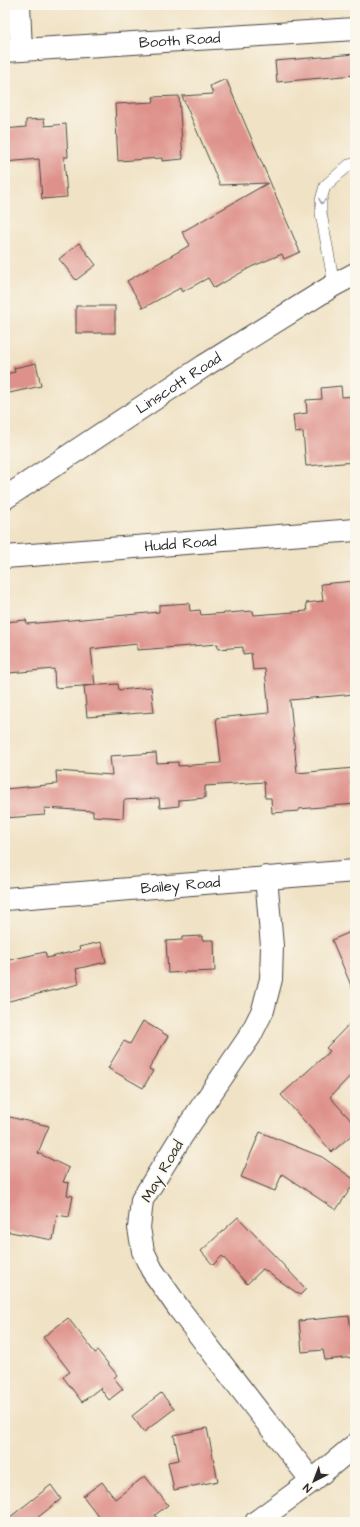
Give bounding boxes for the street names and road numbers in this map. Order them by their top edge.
street label: Booth Road [138,27,221,54]
street label: Linscott Road [132,348,226,419]
street label: Hudd Road [144,531,218,557]
street label: Bailey Road [140,872,221,899]
street label: May Road [136,1136,190,1207]

